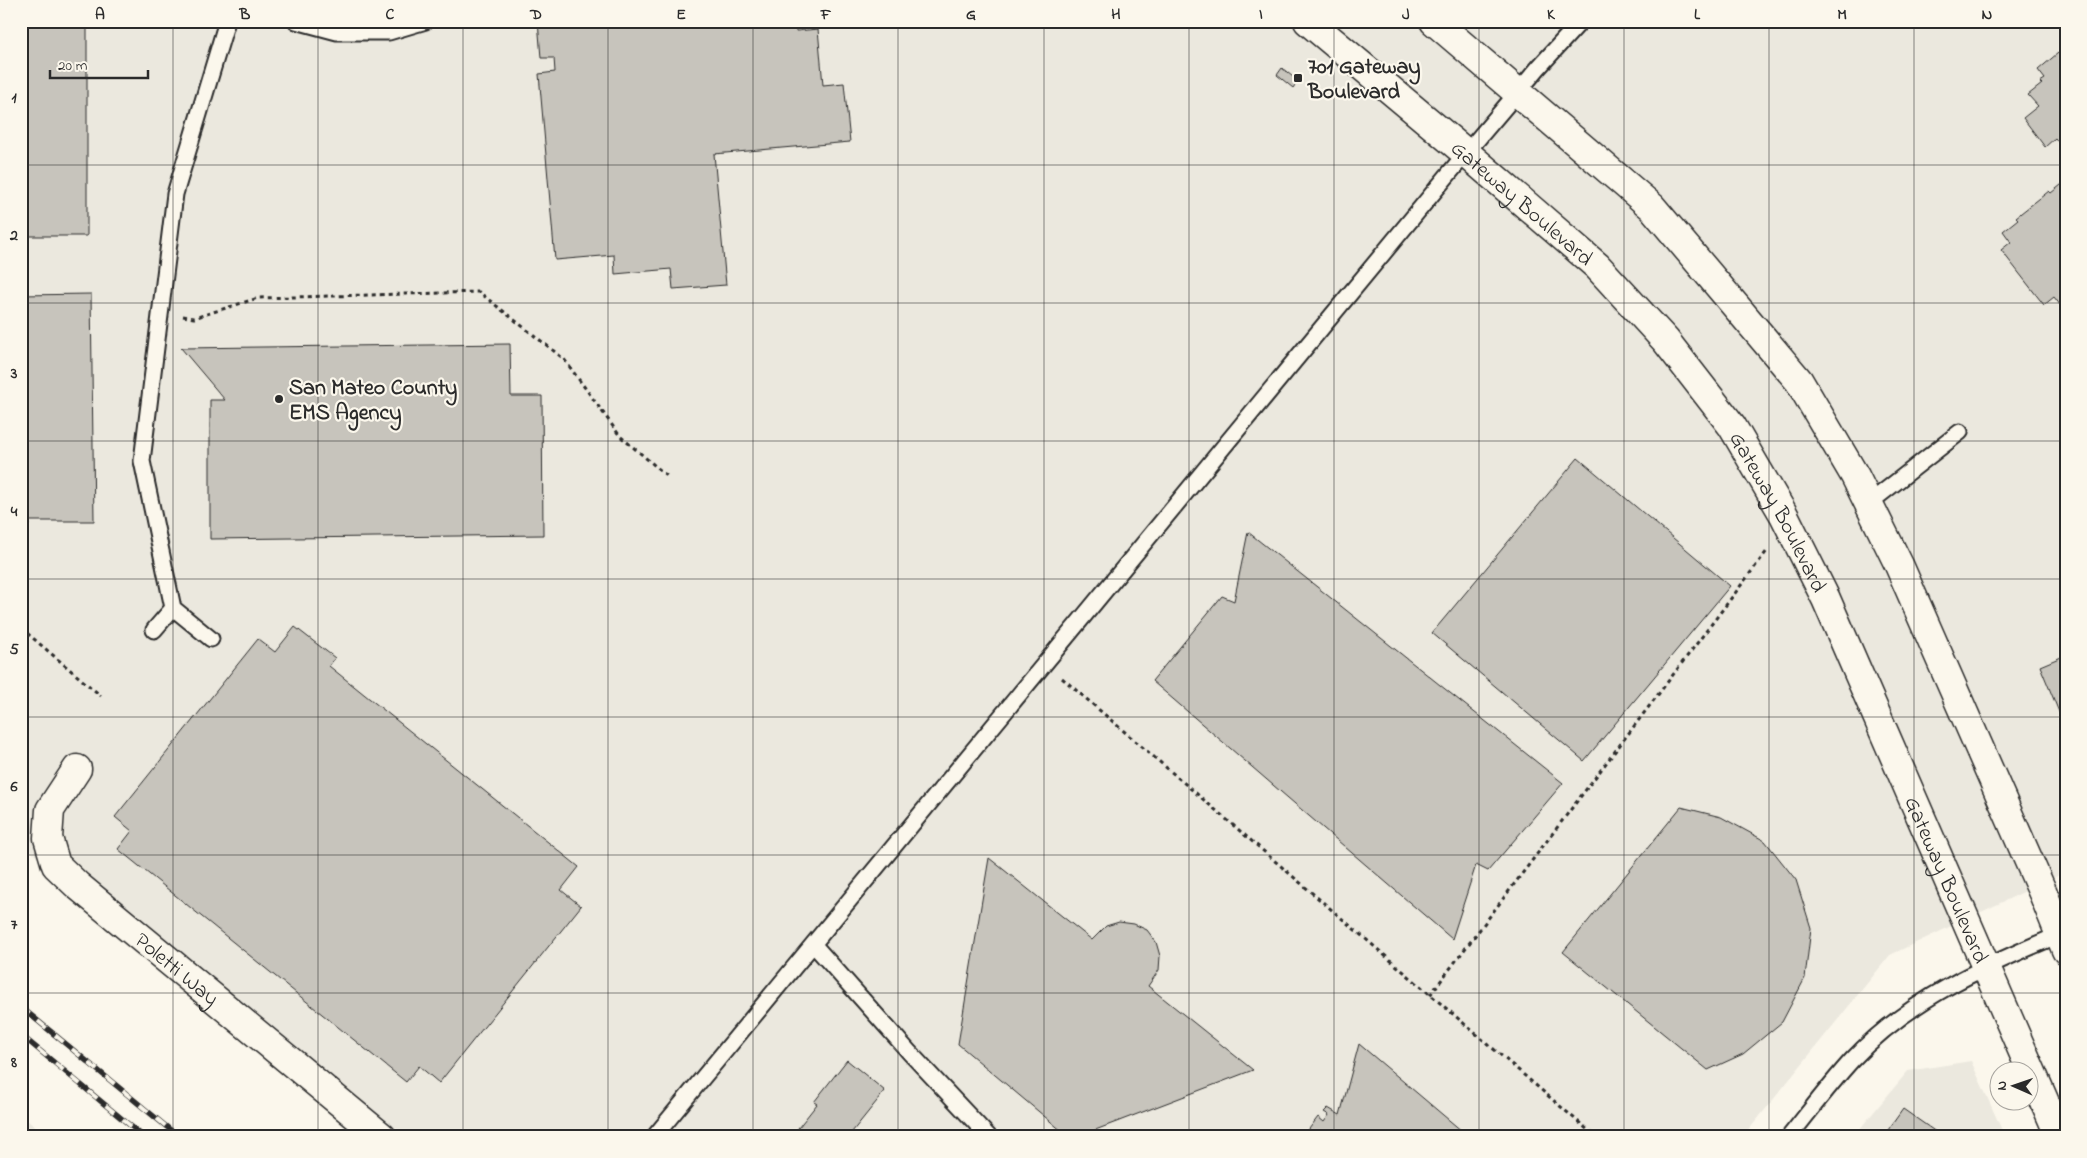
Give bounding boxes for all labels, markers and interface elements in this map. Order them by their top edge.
text: A [95,3,105,27]
text: B [239,3,251,27]
text: C [386,3,395,27]
text: D [529,3,542,27]
text: E [676,3,686,27]
text: F [820,3,832,27]
text: G [966,3,976,27]
text: H [1111,3,1121,27]
text: I [1259,3,1263,27]
text: J [1402,3,1410,27]
text: K [1547,3,1556,27]
text: L [1694,3,1701,27]
text: M [1837,3,1847,27]
text: N [1982,3,1993,27]
scale bar [50,48,148,80]
place label: 701 Gateway Boulevard [1307,52,1421,109]
text: 20 m [58,55,88,77]
marker: 701 Gateway Boulevard [1292,72,1304,84]
text: 1 [11,86,17,110]
street label: Gateway Boulevard [1443,134,1599,275]
text: 2 [9,224,18,248]
text: 3 [10,362,18,386]
place label: San Mateo County EMS Agency [289,373,457,431]
marker: San Mateo County EMS Agency [273,393,285,405]
street label: Gateway Boulevard [1720,426,1833,599]
text: 4 [10,500,18,524]
text: 5 [9,638,19,662]
text: 6 [9,775,18,799]
street label: Gateway Boulevard [1895,792,1996,969]
text: 7 [11,913,18,937]
street label: Poletti Way [127,926,225,1016]
text: 8 [10,1051,17,1075]
north arrow [1990,1060,2040,1110]
text: N [1992,1081,2013,1091]

